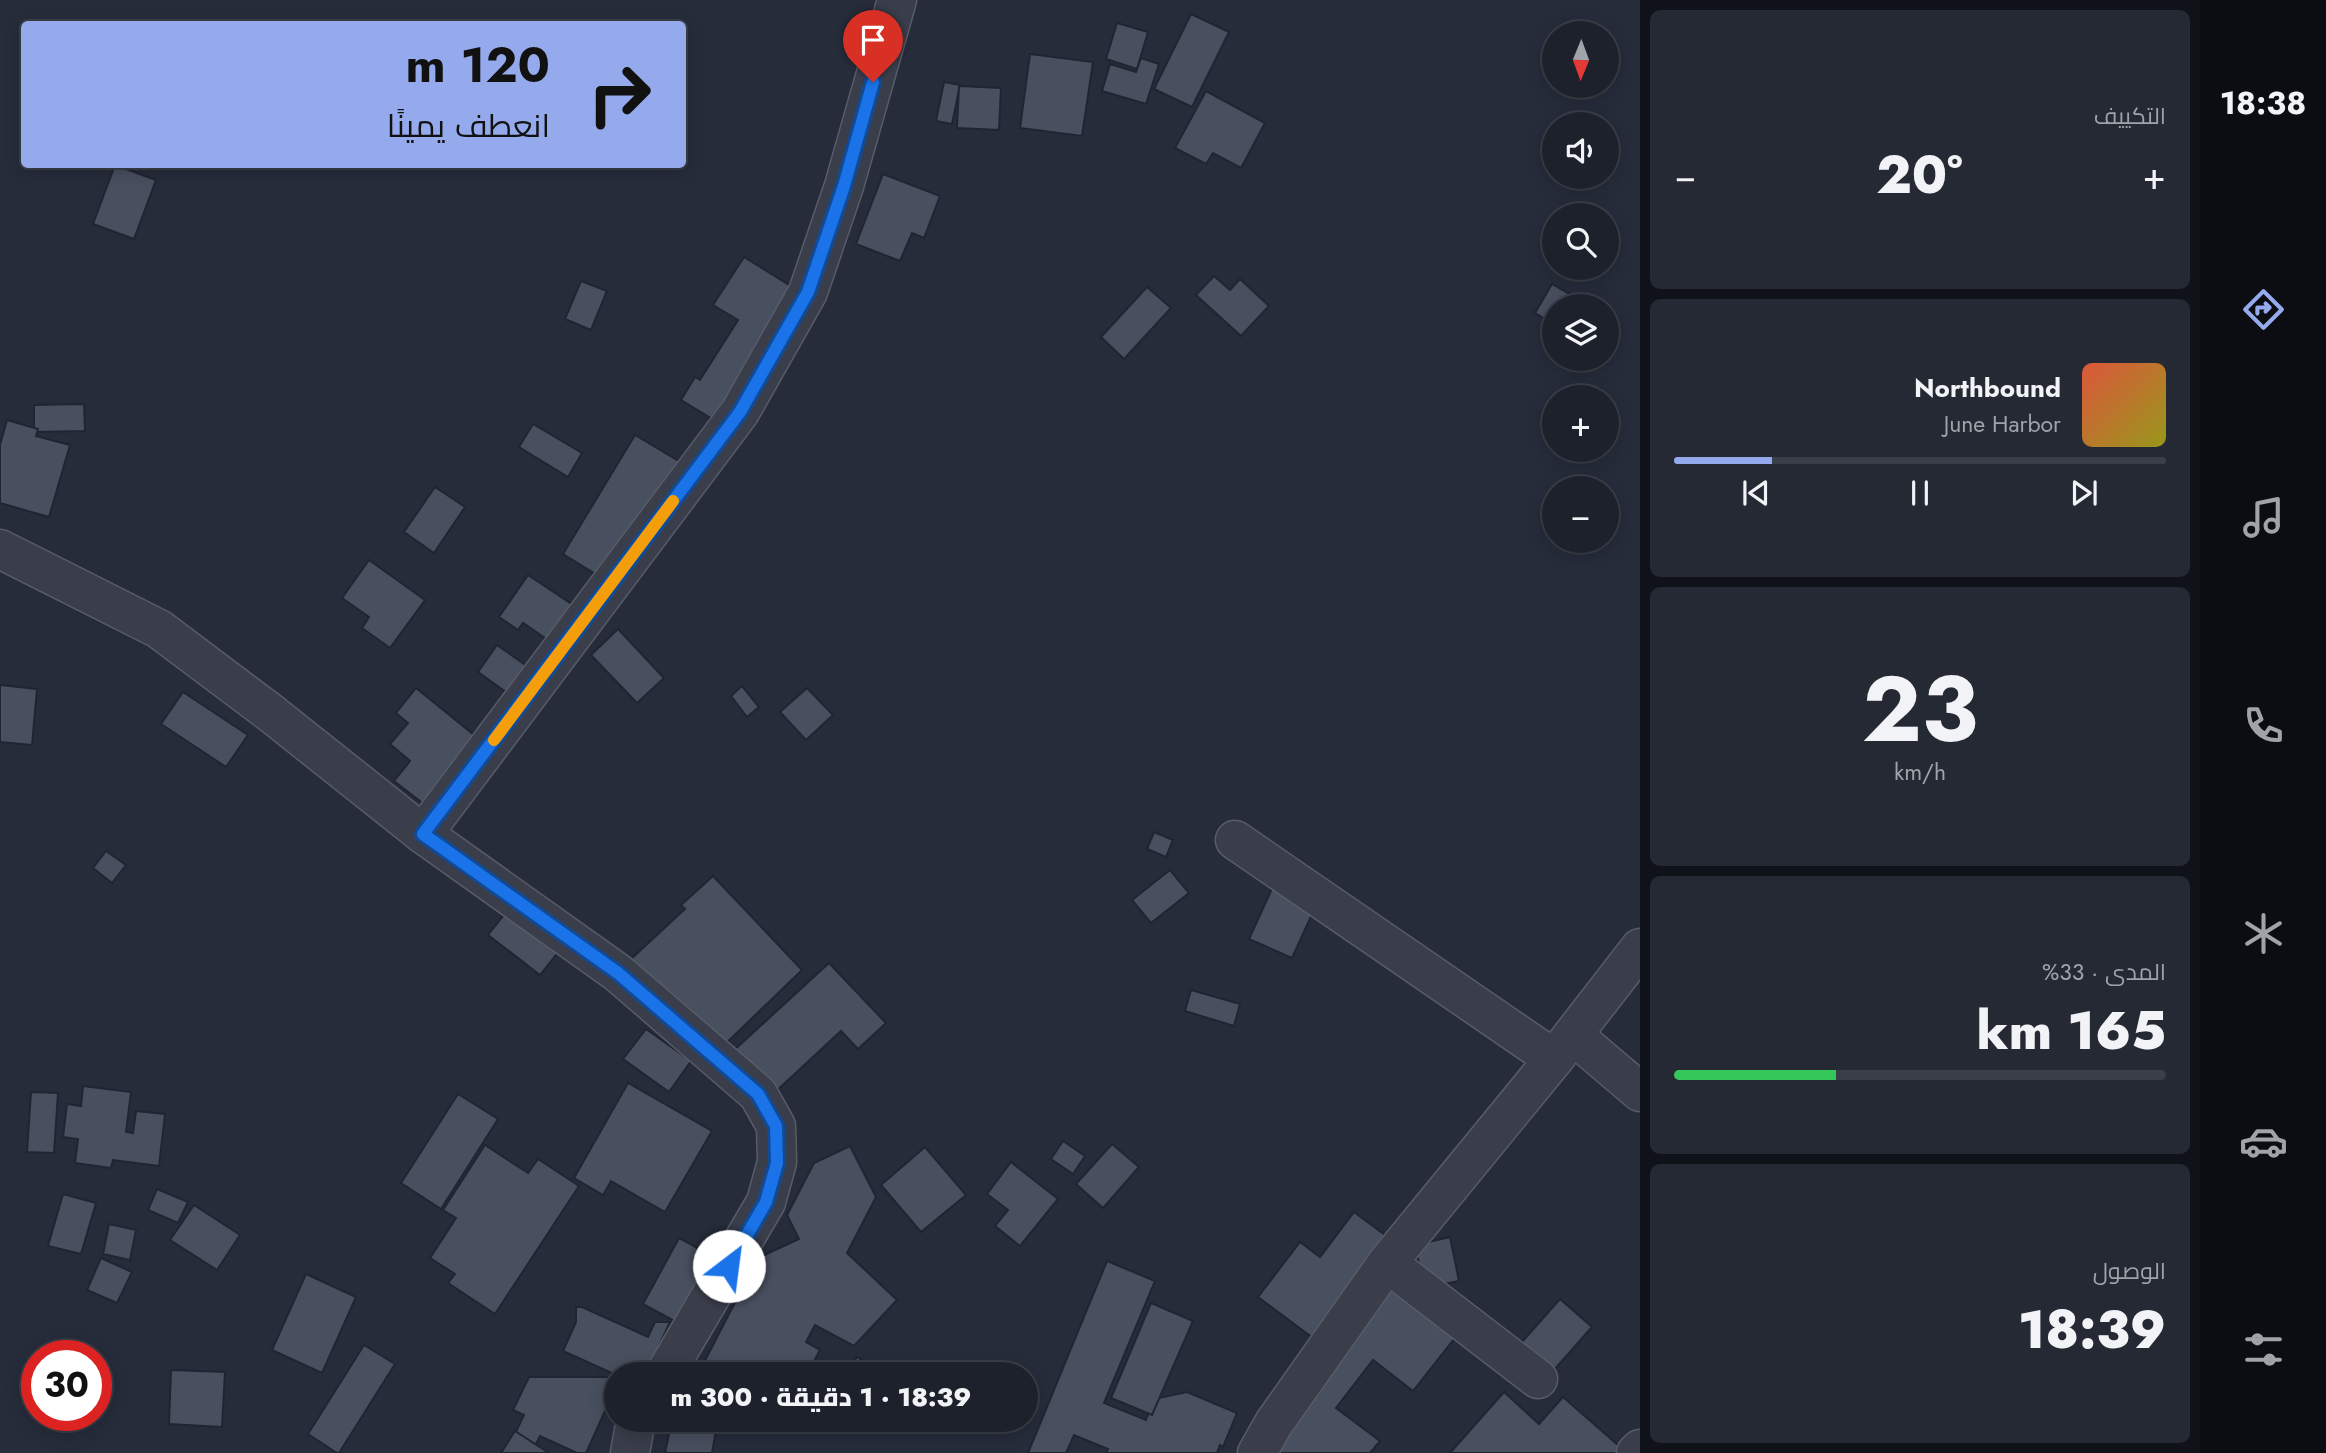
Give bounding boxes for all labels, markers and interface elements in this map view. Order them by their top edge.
pin [843,10,903,82]
icon: arrive [854,21,892,59]
north arrow [1542,21,1619,98]
map controls [1542,21,1619,553]
text: 120 m [406,30,550,100]
icon: right [574,49,665,140]
text: 18:38 [2220,80,2306,126]
text: التكييف [2094,99,2166,133]
text: انعطف يمينًا [387,103,550,149]
button: sound [1542,112,1619,189]
text: 20° [1876,137,1963,213]
text: − [1674,148,1696,203]
text: + [2143,148,2166,203]
button: search [1542,203,1619,280]
icon: directions [2239,285,2288,334]
button: layers [1542,294,1619,371]
text: Northbound [1914,369,2061,407]
button: + [1542,385,1619,462]
text: June Harbor [1944,407,2061,441]
icon: previous [1737,474,1775,512]
icon: pause [1901,474,1939,512]
icon: next [2065,474,2103,512]
button: − [1542,476,1619,553]
icon: music [2239,493,2288,542]
text: 23 [1862,644,1978,775]
icon: phone [2239,701,2288,750]
text: km/h [1894,755,1946,789]
icon: climate [2239,909,2288,958]
text: المدى · 33% [2042,955,2166,989]
text: 165 km [1977,993,2166,1069]
icon: car [2239,1117,2288,1166]
position arrow [692,1229,766,1303]
text: الوصول [2093,1254,2166,1288]
text: 18:39 [2018,1292,2166,1368]
icon: filters [2239,1325,2288,1374]
speed limit sign: 30 [21,1340,112,1431]
text: 18:39 · 1 دقيقة · 300 m [671,1378,971,1416]

